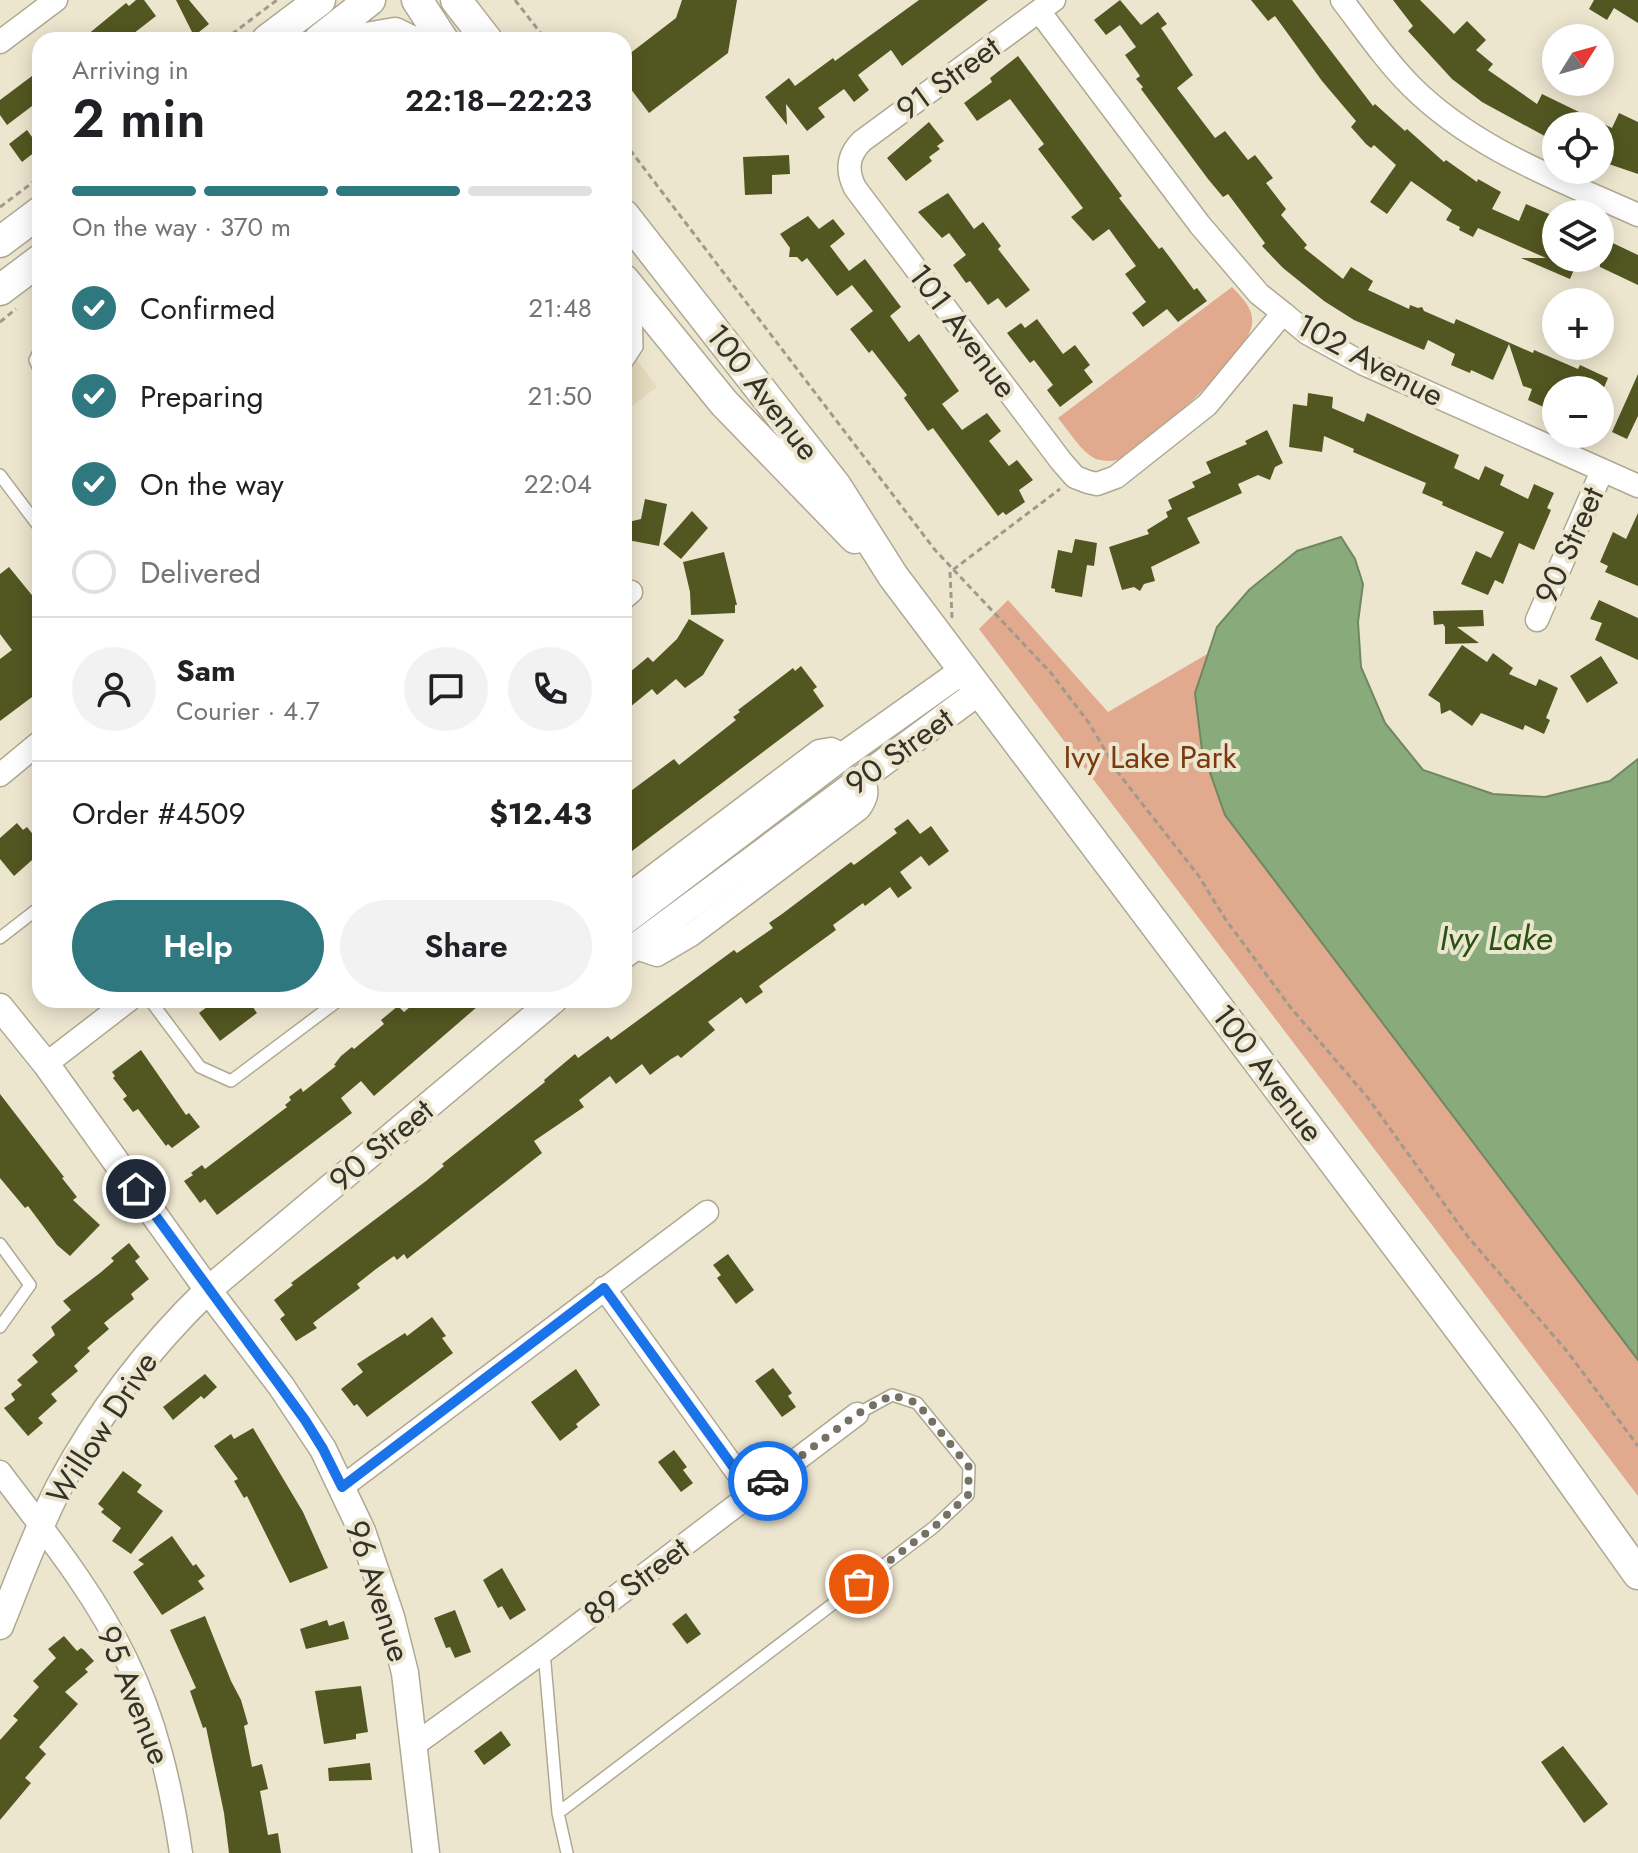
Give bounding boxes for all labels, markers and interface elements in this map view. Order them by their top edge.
street label: 91 Street [886,24,1010,132]
north arrow [1542,24,1614,96]
map controls [1542,24,1614,448]
text: Arriving in [72,51,189,89]
text: 22:18–22:23 [405,79,592,122]
text: 2 min [72,81,205,157]
button: locate [1542,112,1614,184]
button: layers [1542,200,1614,272]
text: On the way · 370 m [72,208,291,246]
street label: 101 Avenue [897,254,1029,408]
icon: check [72,286,116,330]
text: Confirmed [140,287,275,330]
button: + [1542,288,1614,360]
text: 21:48 [528,289,592,327]
street label: 102 Avenue [1288,302,1452,418]
street label: 100 Avenue [695,314,831,470]
icon: check [72,374,116,418]
text: Preparing [140,375,264,418]
button: − [1542,376,1614,448]
text: 21:50 [527,377,592,415]
icon: check [72,462,116,506]
text: On the way [140,463,284,506]
text: 22:04 [524,465,592,503]
street label: 90 Street [1523,479,1615,611]
text: Delivered [140,551,261,594]
button: person [72,647,156,731]
button: chat [404,647,488,731]
button: phone [508,647,592,731]
text: Sam [176,649,236,692]
text: Courier · 4.7 [176,692,320,730]
street label: 90 Street [835,696,963,806]
park label: Ivy Lake Park [1063,734,1237,780]
text: Order #4509 [72,792,246,835]
text: $12.43 [489,792,592,835]
button: Help [72,900,324,992]
button: Share [340,900,592,992]
water label: Ivy Lake [1439,914,1553,963]
street label: 100 Avenue [1201,994,1335,1152]
street label: 90 Street [319,1087,443,1202]
pin [102,1155,170,1223]
icon: home [114,1167,158,1211]
street label: Willow Drive [35,1342,169,1514]
courier [728,1441,808,1521]
icon: car [746,1459,790,1503]
street label: 96 Avenue [334,1514,422,1668]
street label: 89 Street [573,1526,699,1636]
pin [825,1550,893,1618]
icon: bag [837,1562,881,1606]
street label: 95 Avenue [85,1619,183,1771]

